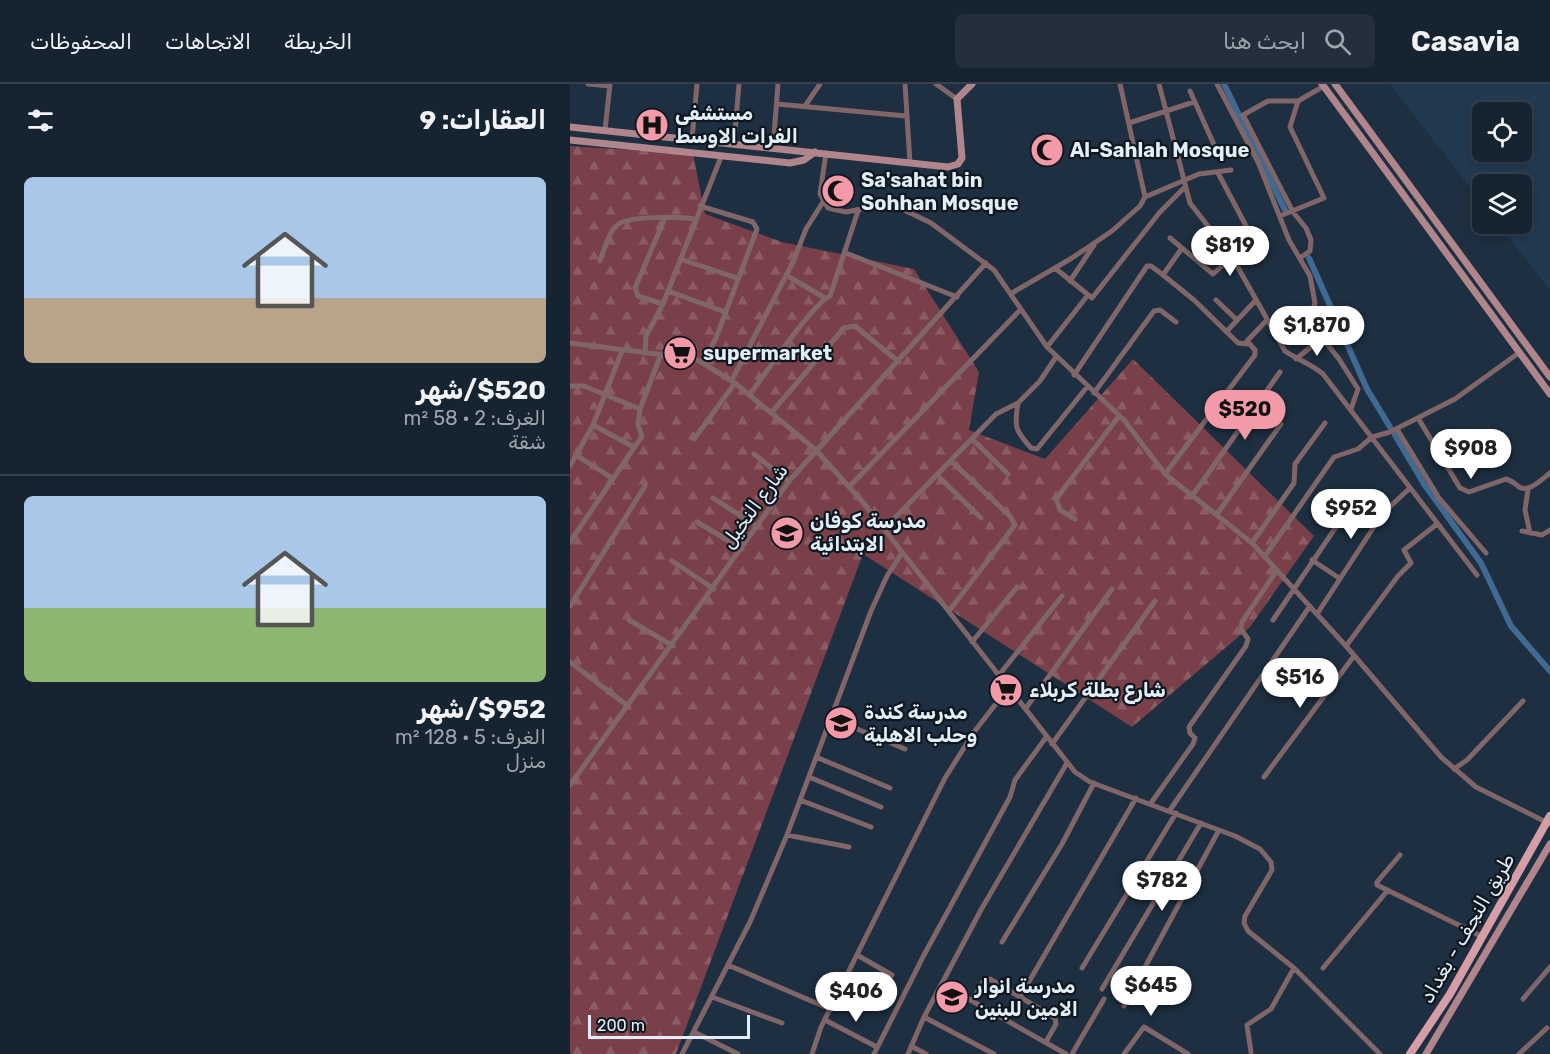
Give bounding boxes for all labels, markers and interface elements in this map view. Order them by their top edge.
search box [955,14,1375,68]
icon: search [1321,25,1354,58]
text: Casavia [1411,25,1520,58]
text: ابحث هنا [1223,28,1306,55]
text: المحفوظات [30,29,132,54]
text: الاتجاهات [165,29,251,54]
text: الخريطة [284,29,352,54]
place label: مستشفى الفرات الاوسط [675,101,798,148]
map controls [1472,102,1532,234]
button: locate [1472,102,1532,162]
icon: filters [24,104,57,137]
text: العقارات: 9 [420,105,546,136]
hospital icon: مستشفى الفرات الاوسط [634,107,670,143]
mosque icon: Al-Sahlah Mosque [1029,132,1065,168]
place label: Al-Sahlah Mosque [1070,138,1250,162]
place label: Sa'sahat bin Sohhan Mosque [861,168,1019,215]
mosque icon: Sa'sahat bin Sohhan Mosque [820,173,856,209]
button: layers [1472,174,1532,234]
icon: home [231,216,339,324]
pin: $819 [1194,226,1266,277]
text: $819 [1205,233,1255,257]
pin: $1,870 [1268,306,1366,357]
text: $1,870 [1283,313,1351,337]
supermarket icon: supermarket [662,335,698,371]
place label: supermarket [703,341,832,365]
text: $520/شهر [417,375,546,406]
pin: $520 [1209,390,1281,441]
text: $520 [1219,397,1271,421]
text: الغرف: 2 · 58 m² [404,406,546,430]
pin: $908 [1435,429,1507,480]
text: شقة [508,430,546,454]
text: $908 [1444,436,1498,460]
street label: شارع النخيل [715,459,794,554]
pin: $952 [1315,489,1387,540]
text: $952 [1325,496,1377,520]
place label: مدرسة كوفان الابتدائية [810,509,926,556]
school or university icon: مدرسة كوفان الابتدائية [769,515,805,551]
icon: home [231,535,339,643]
pin: $516 [1264,658,1336,709]
text: $516 [1275,665,1325,689]
supermarket icon: شارع بطلة كربلاء [988,672,1024,708]
place label: شارع بطلة كربلاء [1029,678,1166,704]
text: $952/شهر [418,694,546,725]
place label: مدرسة كندة وحلب الاهلية [864,700,977,747]
school or university icon: مدرسة كندة وحلب الاهلية [823,705,859,741]
text: الغرف: 5 · 128 m² [395,725,546,749]
text: منزل [506,749,546,773]
street label: طريق النجف - بغداد [1414,849,1520,1007]
pin: $782 [1126,861,1198,912]
text: $782 [1136,868,1188,892]
pin: $645 [1115,966,1187,1017]
pin: $406 [820,972,892,1023]
text: $645 [1125,973,1177,997]
place label: مدرسة انوار الامين للبنين [974,974,1078,1021]
text: $406 [829,979,883,1003]
school or university icon: مدرسة انوار الامين للبنين [934,979,970,1015]
scale bar [588,1012,750,1040]
text: 200 m [597,1016,645,1035]

